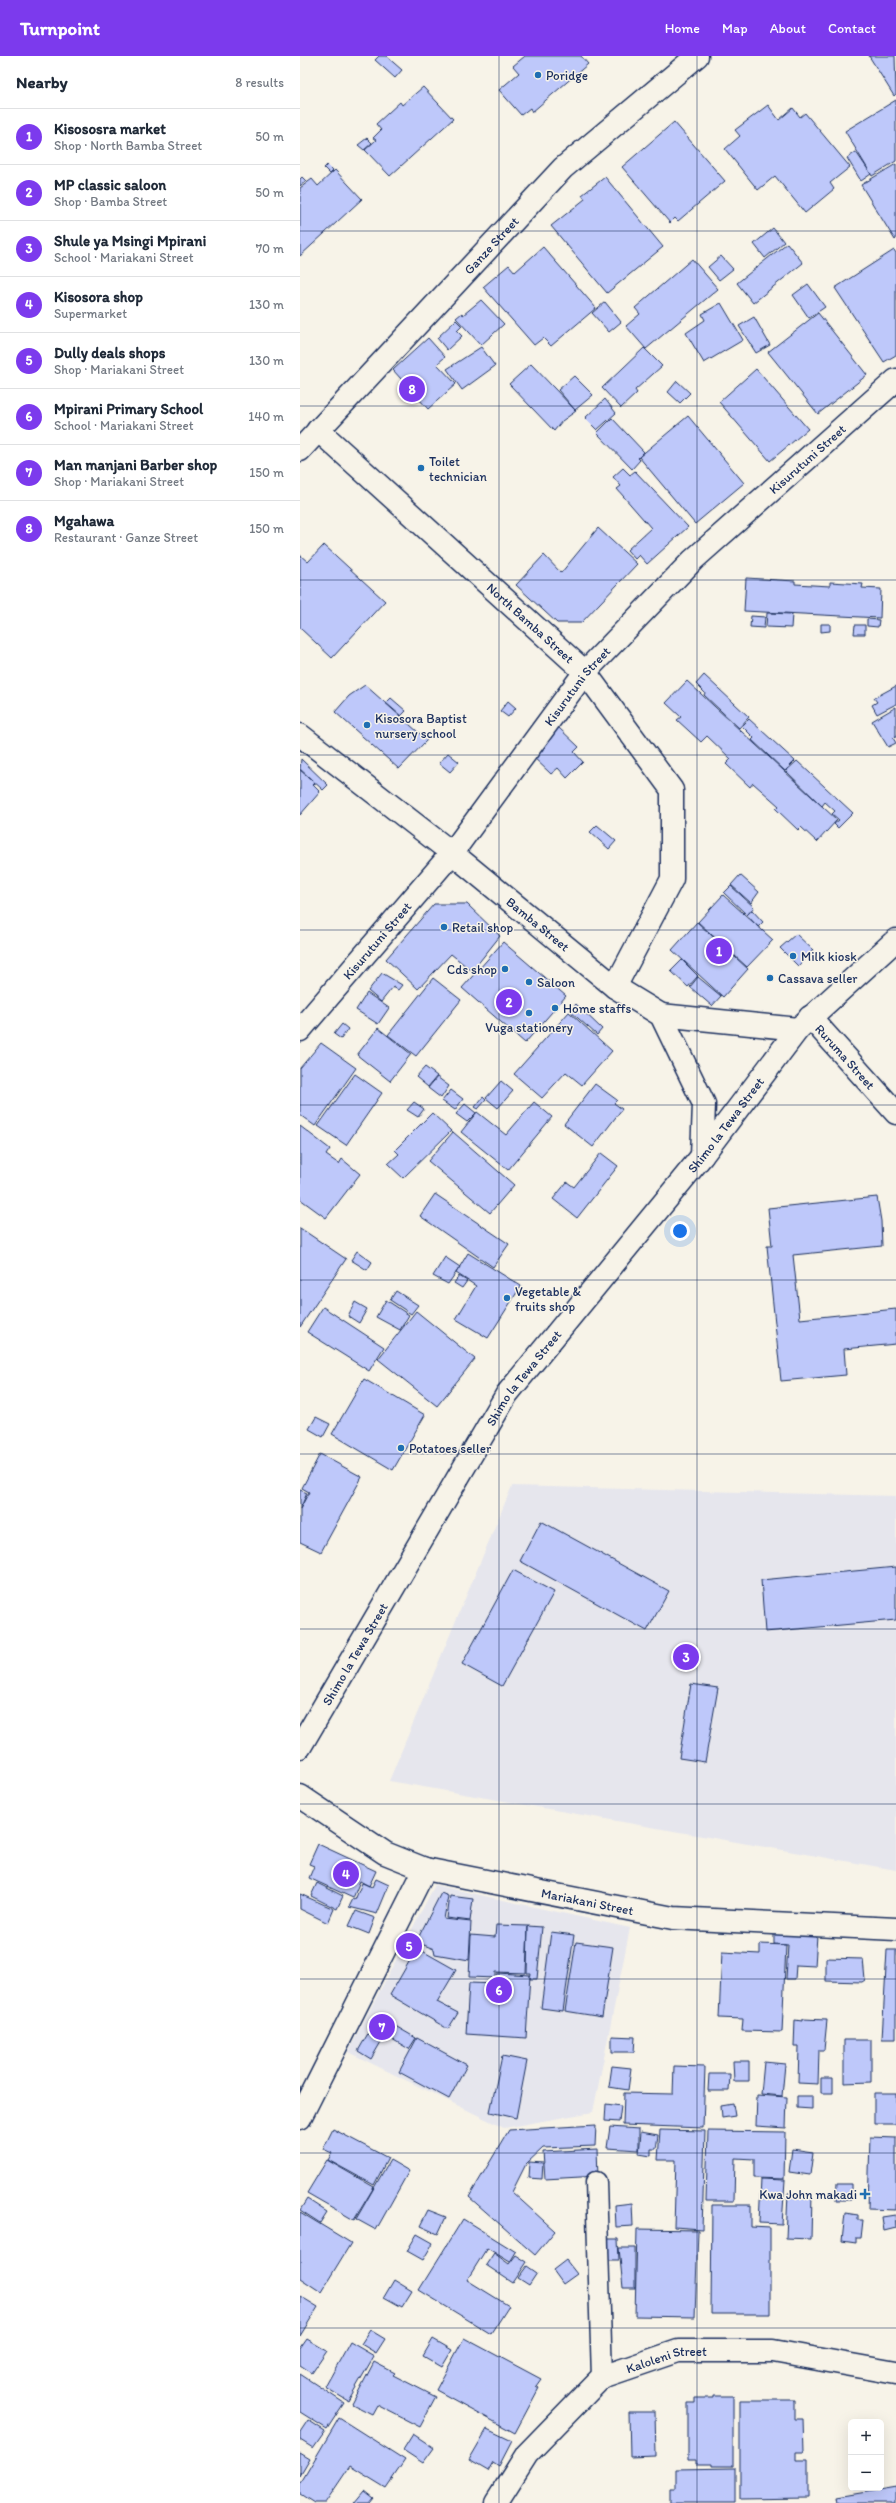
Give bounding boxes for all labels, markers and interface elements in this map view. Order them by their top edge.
text: Turnpoint [20,17,100,40]
text: Home [665,20,700,37]
text: Map [722,20,748,37]
text: About [770,20,806,37]
text: Contact [828,20,876,37]
place label: Poridge [546,68,588,83]
marker: Poridge [533,70,543,80]
text: Nearby [16,72,68,92]
text: 8 results [235,75,284,90]
text: Kisososra market [54,120,166,138]
text: 1 [26,129,32,144]
text: 50 m [255,129,284,144]
text: Shop · North Bamba Street [54,138,202,153]
text: MP classic saloon [54,176,166,194]
text: 2 [26,185,32,200]
text: 50 m [255,185,284,200]
text: Shop · Bamba Street [54,194,167,209]
street label: Ganze Street [461,214,522,277]
text: Shule ya Msingi Mpirani [54,232,206,250]
text: 3 [25,241,33,256]
text: 70 m [256,241,284,256]
text: School · Mariakani Street [54,250,194,265]
text: Kisosora shop [54,288,143,306]
text: 4 [25,297,33,312]
text: 130 m [249,297,284,312]
text: Supermarket [54,306,127,321]
text: Dully deals shops [54,344,165,362]
text: 5 [26,353,32,368]
text: 130 m [249,353,284,368]
text: Shop · Mariakani Street [54,362,184,377]
pin: 8 [399,374,425,404]
text: Mpirani Primary School [54,400,203,418]
text: 6 [26,409,32,424]
text: 140 m [248,409,284,424]
text: School · Mariakani Street [54,418,194,433]
street label: Kisurutuni Street [766,421,849,497]
place label: Toilet technician [429,454,488,484]
text: Man manjani Barber shop [54,456,217,474]
marker: Toilet technician [416,463,426,473]
text: 7 [26,465,32,480]
text: 150 m [249,465,284,480]
text: Shop · Mariakani Street [54,474,184,489]
text: Mgahawa [54,512,114,530]
text: 8 [25,521,33,536]
text: 150 m [249,521,284,536]
text: Restaurant · Ganze Street [54,530,198,545]
street label: North Bamba Street [484,580,577,666]
street label: Kisurutuni Street [541,644,613,729]
place label: Kisosora Baptist nursery school [375,711,467,741]
marker: Kisosora Baptist nursery school [362,720,372,730]
street label: Bamba Street [503,894,572,955]
street label: Kisurutuni Street [340,899,415,983]
place label: Retail shop [452,920,513,935]
marker: Retail shop [439,922,449,932]
pin: 1 [706,936,732,966]
place label: Milk kiosk [801,949,857,964]
marker: Milk kiosk [788,951,798,961]
place label: Cds shop [447,962,497,977]
marker: Cds shop [500,964,510,974]
place label: Cassava seller [778,971,858,986]
marker: Cassava seller [765,973,775,983]
place label: Saloon [537,975,575,990]
marker: Saloon [524,977,534,987]
pin: 2 [496,987,522,1017]
place label: Home staffs [563,1001,632,1016]
marker: Home staffs [550,1003,560,1013]
marker: Vuga stationery [524,1008,534,1018]
place label: Vuga stationery [485,1020,573,1035]
street label: Ruruma Street [812,1021,878,1092]
street label: Shimo la Tewa Street [685,1074,767,1176]
your location [670,1221,690,1241]
place label: Vegetable & fruits shop [515,1284,581,1314]
marker: Vegetable & fruits shop [502,1293,512,1303]
street label: Shimo la Tewa Street [483,1327,565,1429]
place label: Potatoes seller [409,1441,492,1456]
marker: Potatoes seller [396,1443,406,1453]
street label: Shimo la Tewa Street [319,1600,391,1708]
pin: 3 [673,1642,699,1672]
pin: 4 [333,1859,359,1889]
street label: Mariakani Street [540,1885,635,1918]
pin: 5 [396,1931,422,1961]
pin: 6 [486,1975,512,2005]
pin: 7 [369,2012,395,2042]
place label: Kwa John makadi [759,2187,857,2202]
marker: Kwa John makadi [860,2189,870,2199]
street label: Kaloleni Street [624,2344,707,2376]
map controls [848,2419,884,2491]
button: + [848,2419,884,2455]
button: − [848,2455,884,2491]

